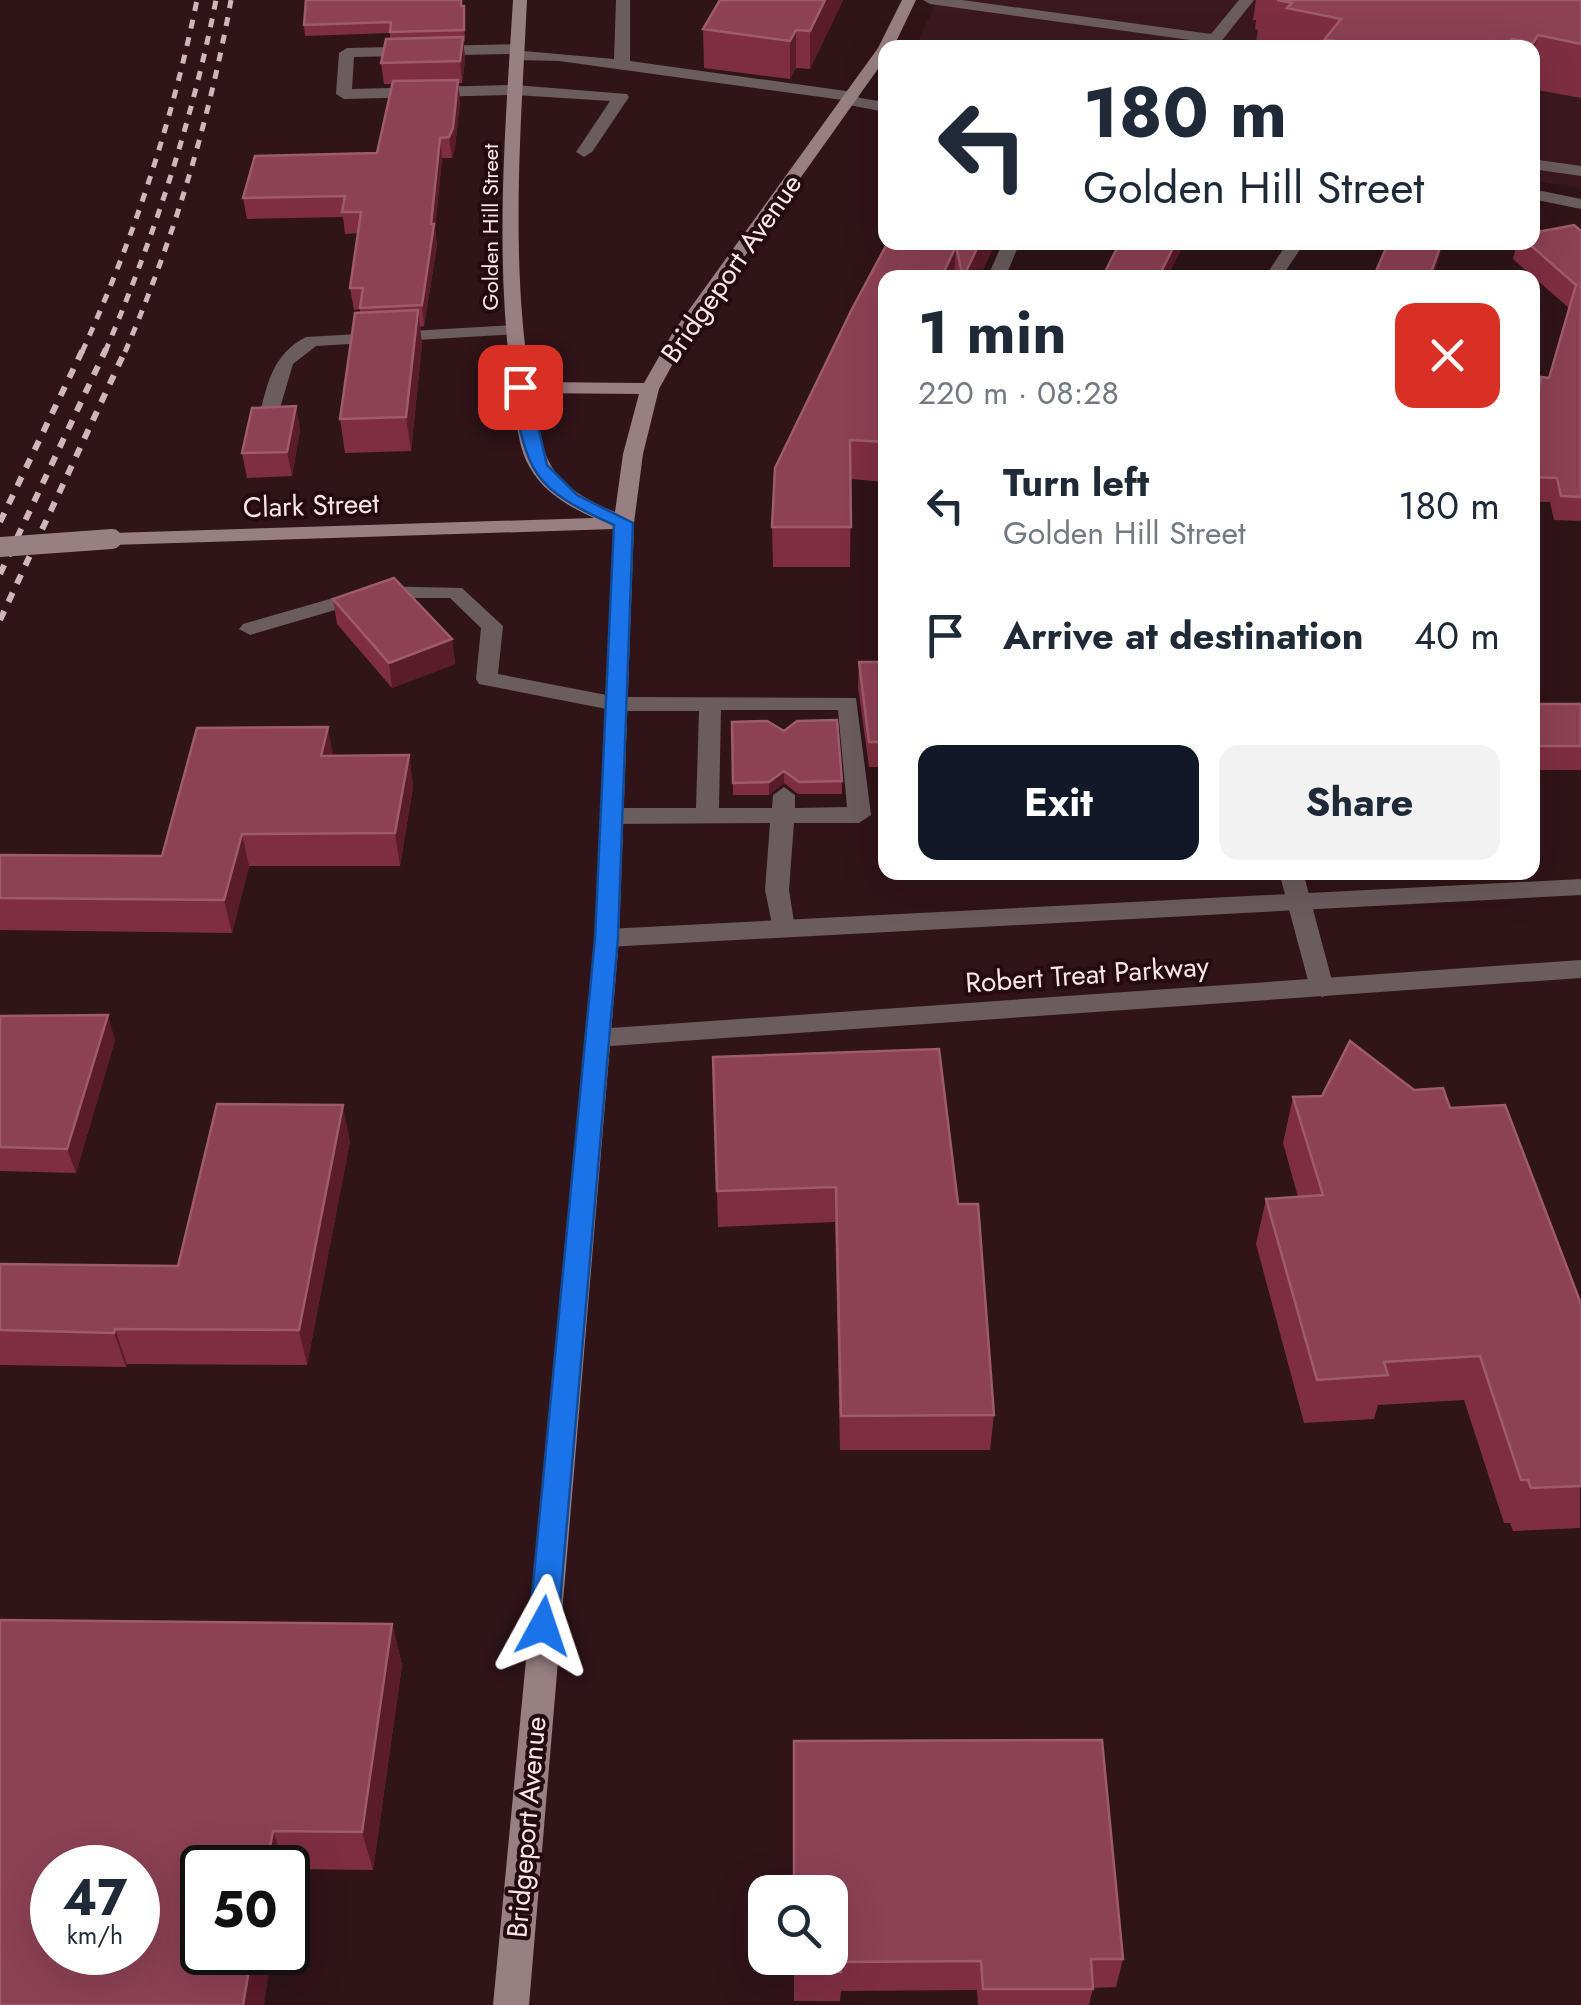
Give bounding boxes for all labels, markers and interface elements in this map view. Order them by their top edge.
text: 180 m [1083,62,1287,163]
icon: left [918,80,1048,210]
street label: Golden Hill Street [474,143,506,310]
text: Golden Hill Street [1083,155,1424,220]
street label: Bridgeport Avenue [651,166,812,371]
text: 1 min [918,289,1067,376]
button: close [1395,303,1500,408]
pin [478,345,563,430]
icon: arrive [493,360,548,415]
text: 220 m · 08:28 [918,370,1119,416]
text: Turn left [1003,455,1149,510]
icon: left [918,478,973,533]
text: 180 m [1398,478,1500,533]
street label: Clark Street [242,483,380,528]
text: Golden Hill Street [1003,510,1246,556]
icon: arrive [918,608,973,663]
text: Arrive at destination [1003,608,1364,663]
text: 40 m [1414,608,1500,663]
button: Exit [918,745,1199,860]
button: Share [1219,745,1500,860]
street label: Robert Treat Parkway [964,945,1211,1003]
position arrow [491,1574,595,1678]
street label: Bridgeport Avenue [496,1715,557,1939]
speed limit sign: 50 [180,1845,310,1975]
text: 47 [62,1861,128,1934]
map controls [748,1875,848,1975]
button: search [748,1875,848,1975]
text: km/h [67,1917,123,1953]

